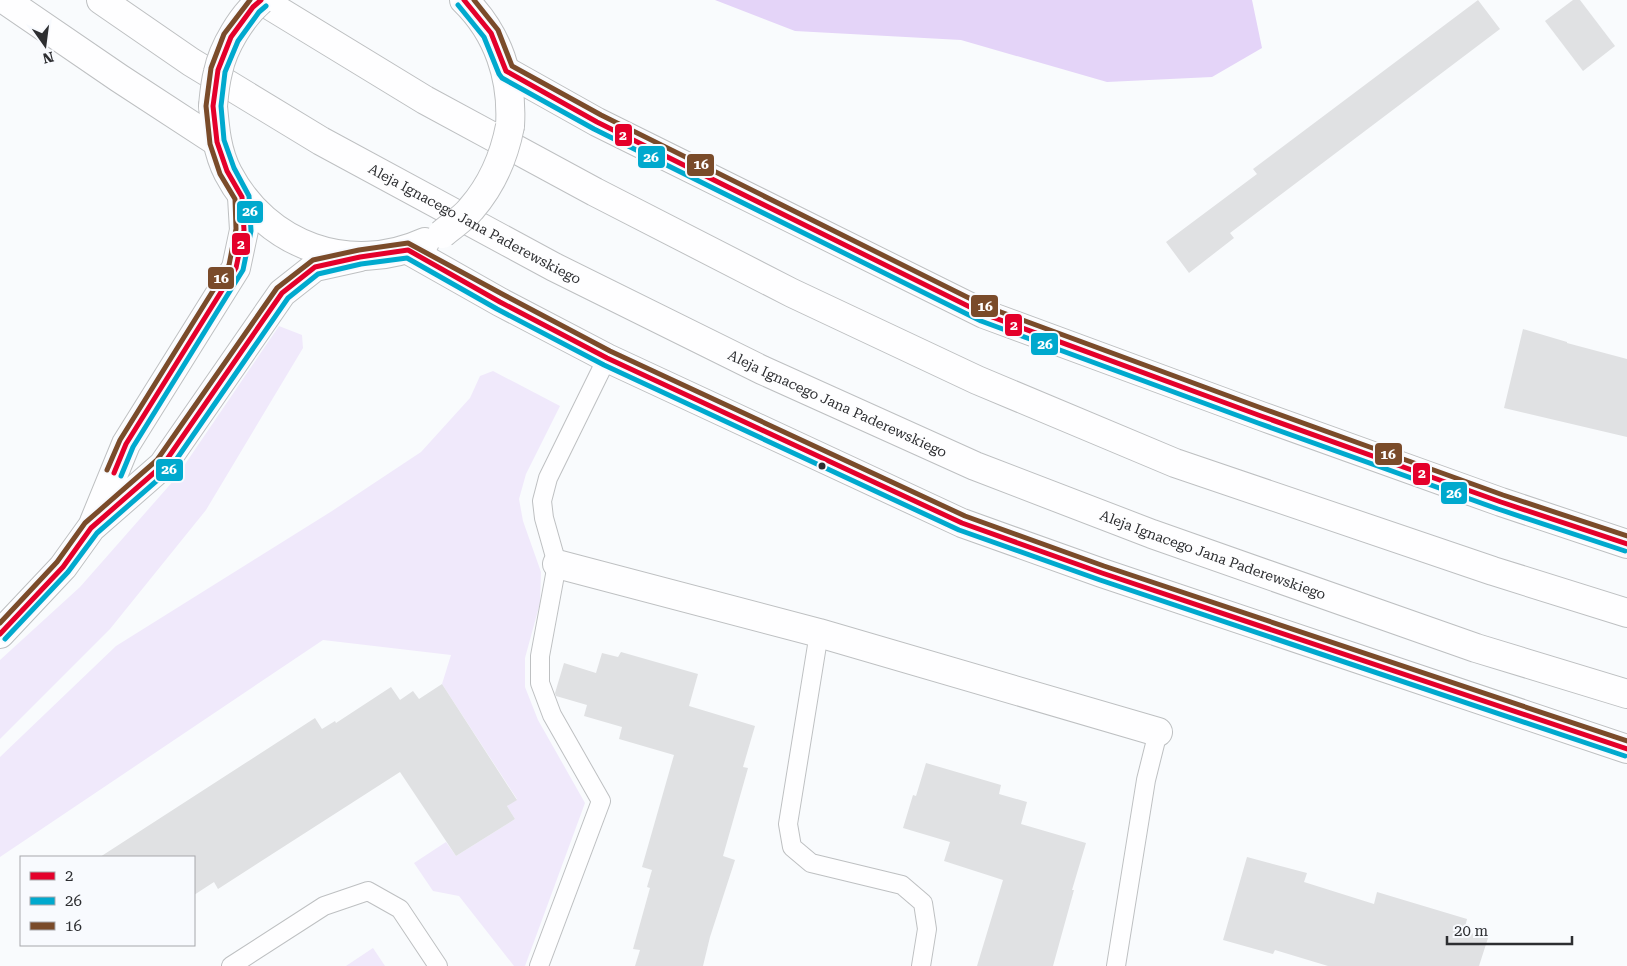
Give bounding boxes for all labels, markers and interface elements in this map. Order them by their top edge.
north arrow [20,20,70,70]
text: N [41,49,55,67]
line badge: 2 [614,123,633,147]
text: 2 [619,127,627,143]
line badge: 26 [637,145,666,169]
text: 26 [643,149,659,165]
line badge: 16 [686,153,715,177]
text: 16 [693,156,709,172]
street label: Aleja Ignacego Jana Paderewskiego [366,160,584,287]
line badge: 26 [236,200,264,224]
text: 26 [242,203,258,219]
line badge: 2 [231,232,251,256]
text: 2 [237,236,245,252]
line badge: 16 [207,266,235,290]
text: 16 [213,270,229,286]
line badge: 16 [970,294,999,318]
text: 16 [977,298,993,314]
line badge: 2 [1004,313,1023,337]
text: 2 [1010,317,1018,333]
line badge: 26 [1030,332,1059,356]
text: 26 [1037,336,1053,352]
street label: Aleja Ignacego Jana Paderewskiego [725,346,949,460]
line badge: 16 [1374,442,1403,466]
text: 16 [1380,446,1396,462]
line badge: 26 [155,458,184,482]
text: 26 [161,461,177,477]
unlabelled marker [817,461,827,471]
line badge: 2 [1412,462,1431,486]
text: 2 [1418,465,1426,481]
line badge: 26 [1440,481,1468,505]
text: 26 [1446,485,1462,501]
street label: Aleja Ignacego Jana Paderewskiego [1098,507,1328,603]
legend [20,856,195,946]
text: 2 [65,867,73,885]
text: 26 [65,892,82,910]
scale bar [1447,914,1572,946]
text: 16 [65,917,82,935]
text: 20 m [1454,922,1489,940]

